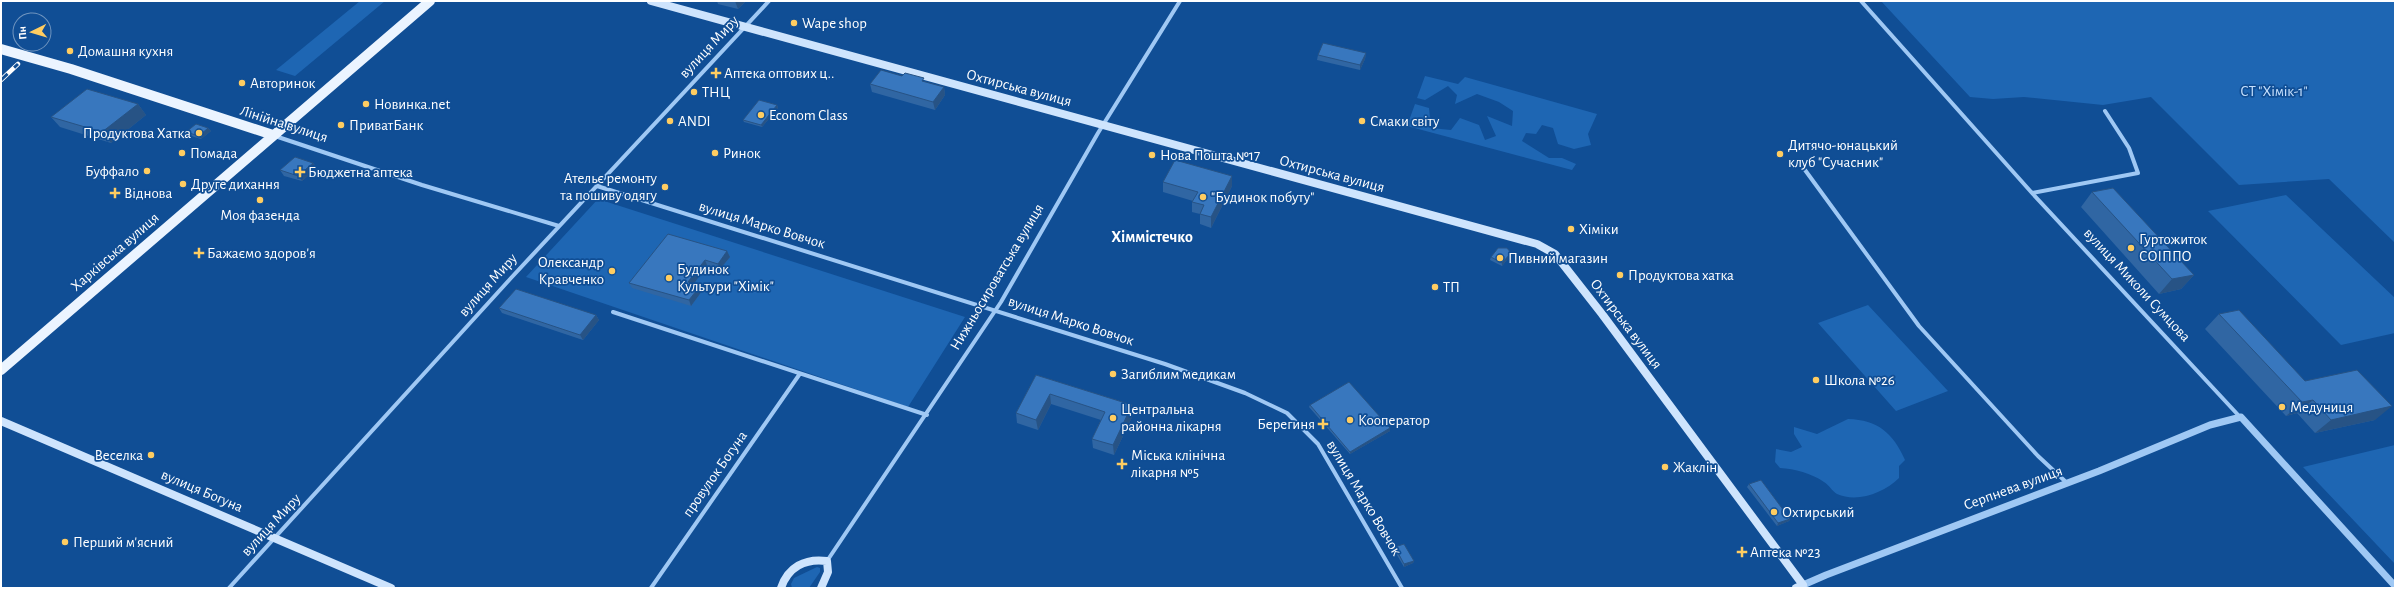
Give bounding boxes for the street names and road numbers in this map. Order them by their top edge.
street label: вулиця Миру [677,13,742,81]
street label: Охтирська вулиця [965,67,1073,109]
street label: Лінійна вулиця [238,103,330,145]
street label: Охтирська вулиця [1278,153,1386,195]
street label: вулиця Марко Вовчок [697,199,827,251]
street label: Нижньосироватська вулиця [947,201,1047,353]
street label: Харківська вулиця [68,210,162,294]
street label: вулиця Миколи Сумцова [2081,225,2193,345]
street label: вулиця Миру [456,250,520,319]
street label: Охтирська вулиця [1587,276,1665,372]
street label: вулиця Марко Вовчок [1006,294,1136,348]
street label: провулок Богуна [680,428,750,520]
street label: вулиця Марко Вовчок [1324,438,1404,558]
street label: Серпнева вулиця [1962,463,2064,513]
street label: вулиця Богуна [159,467,245,515]
street label: вулиця Миру [239,491,304,559]

